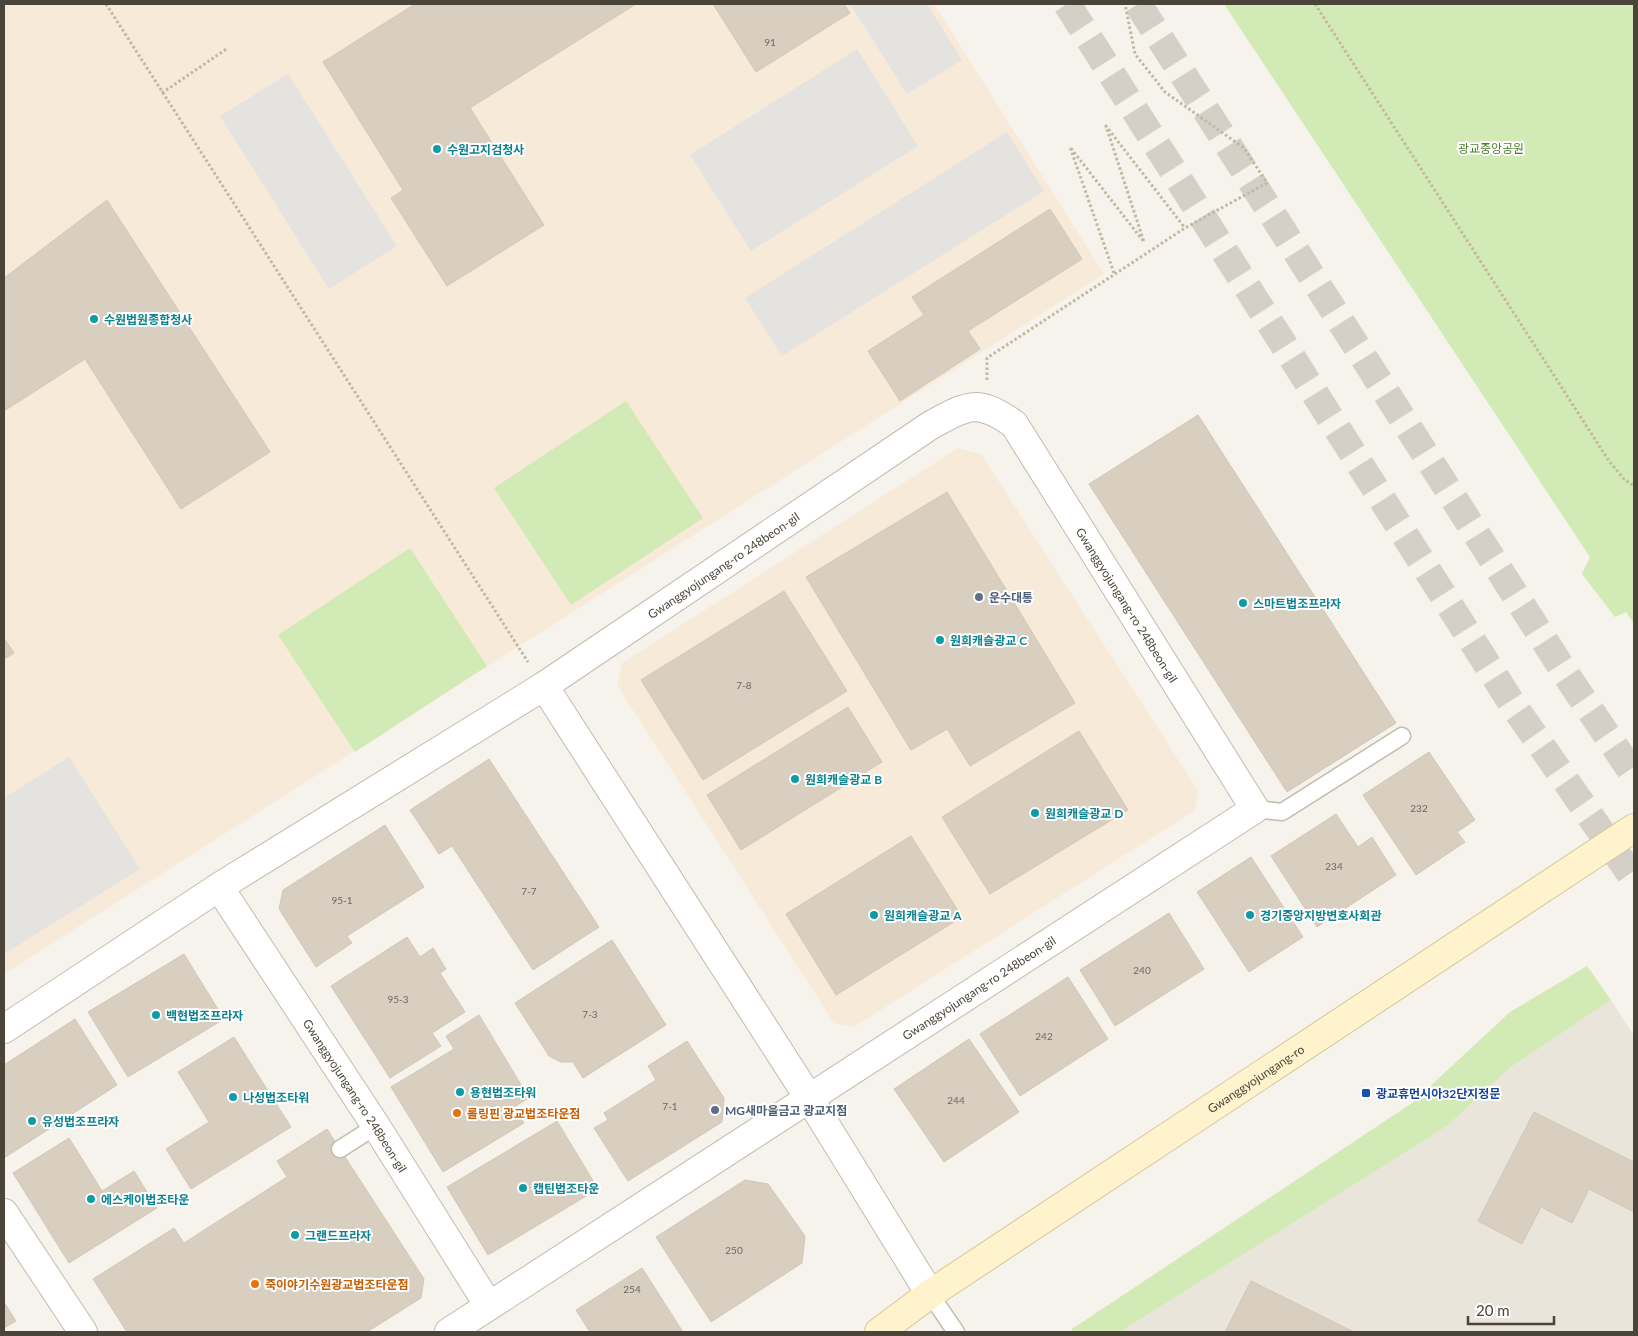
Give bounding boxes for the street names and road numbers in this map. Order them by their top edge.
street label: Gwanggyojungang-ro 248beon-gil [644,509,802,622]
street label: Gwanggyojungang-ro 248beon-gil [1073,525,1181,685]
street label: Gwanggyojungang-ro 248beon-gil [900,933,1058,1043]
street label: Gwanggyojungang-ro 248beon-gil [300,1016,411,1175]
street label: Gwanggyojungang-ro [1204,1041,1307,1116]

